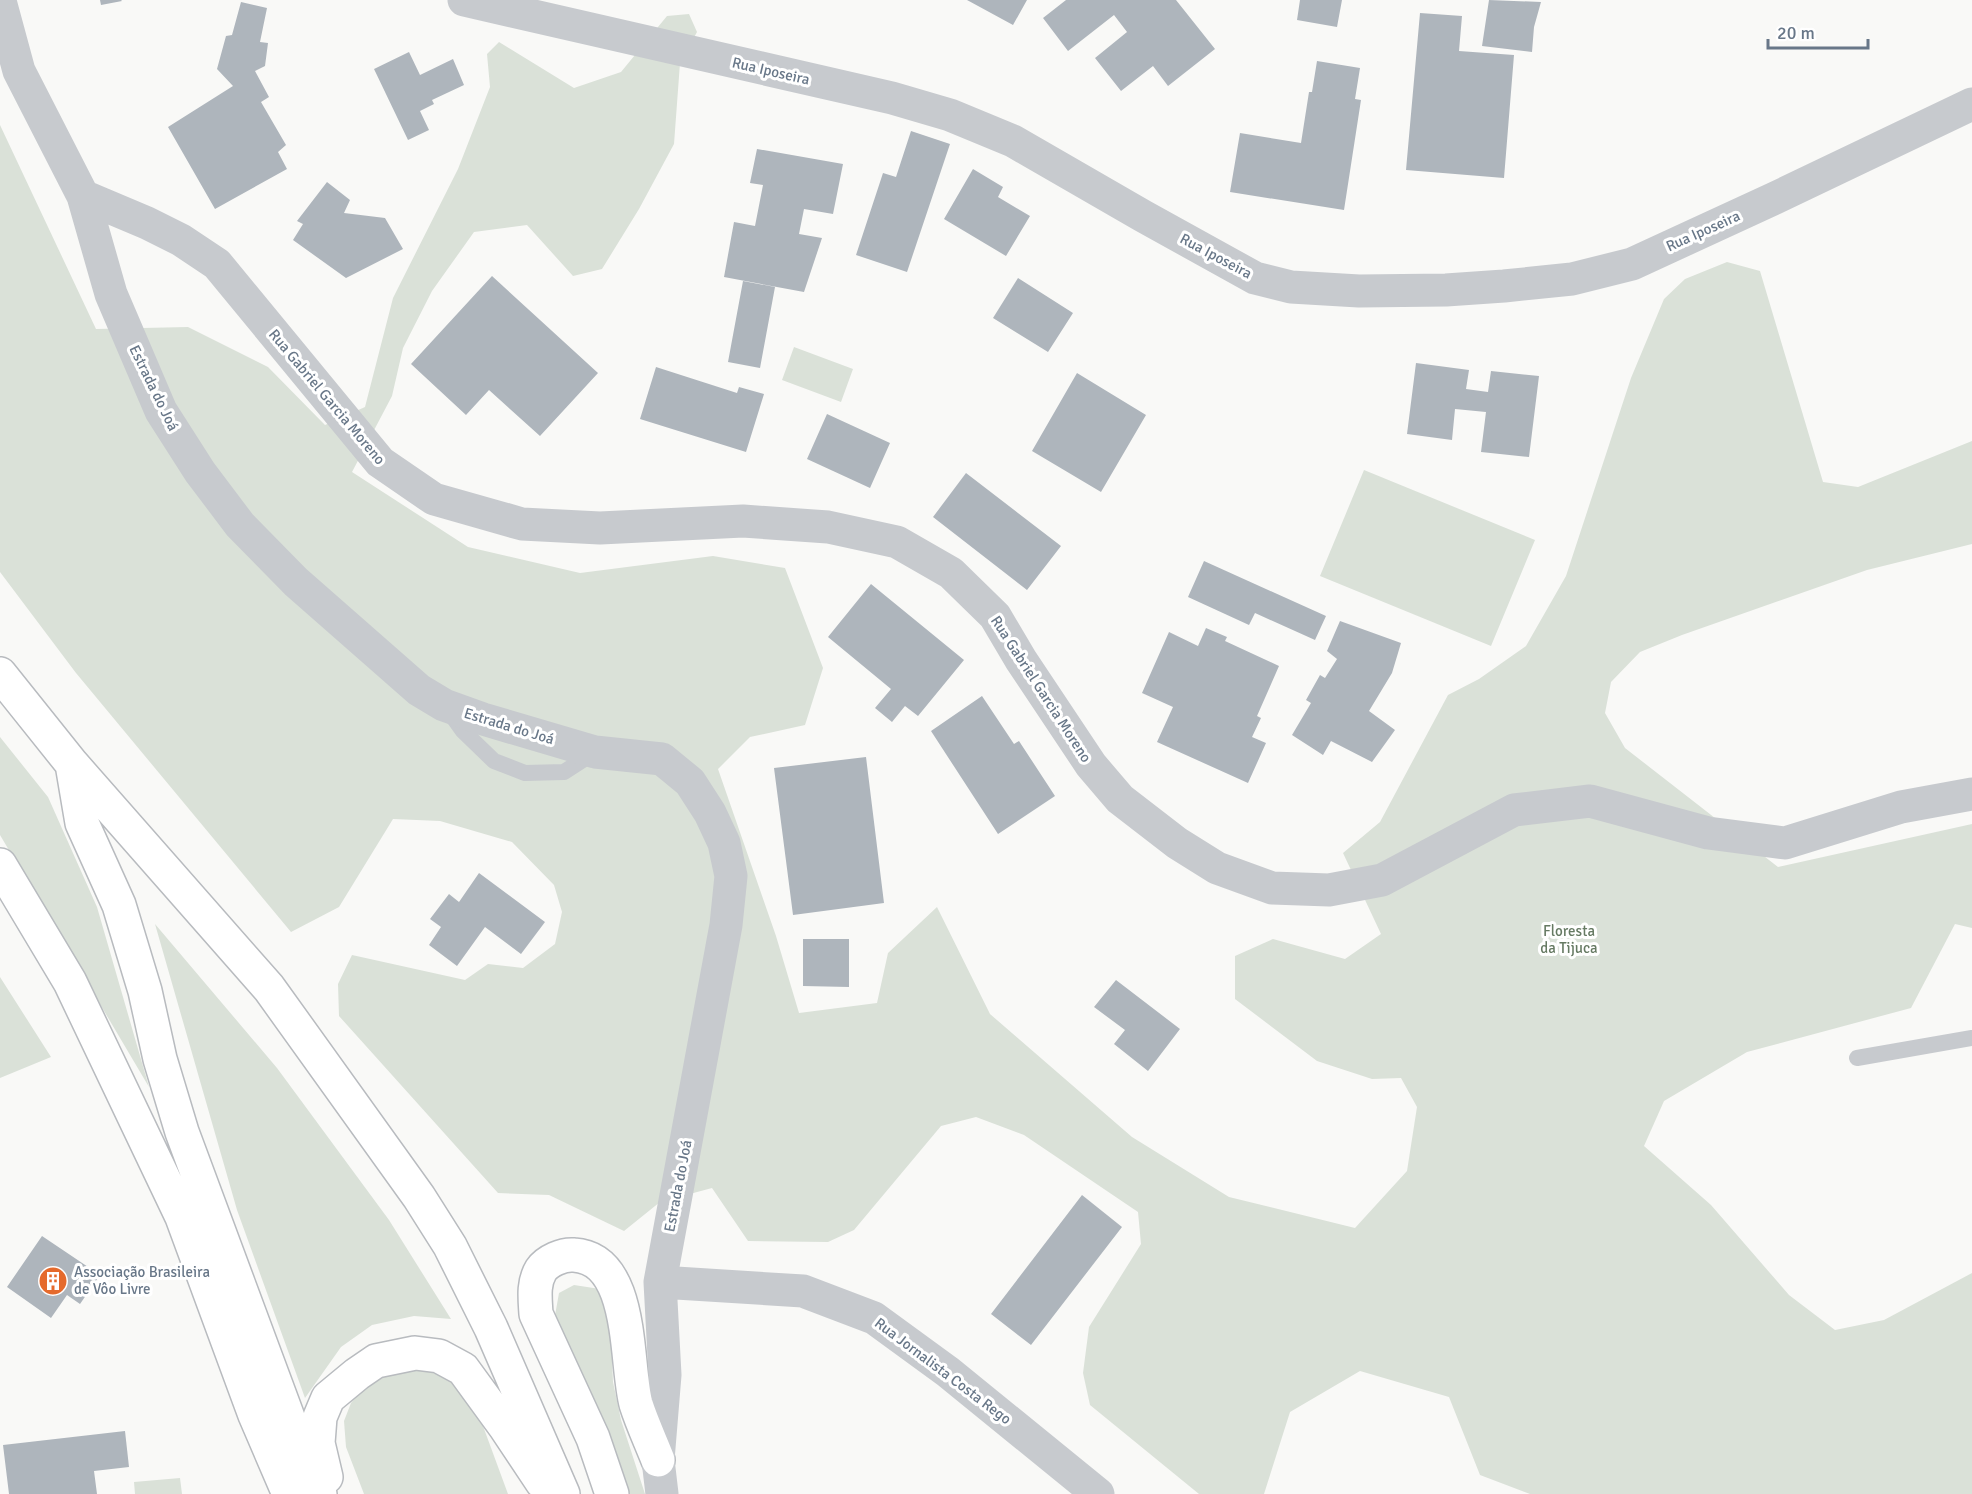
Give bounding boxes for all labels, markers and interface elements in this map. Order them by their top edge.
scale bar [1768,12,1868,50]
text: 20 m [1777,22,1815,44]
street label: Rua Iposeira [730,53,812,89]
street label: Rua Iposeira [1663,207,1743,255]
street label: Rua Iposeira [1177,229,1255,283]
street label: Rua Gabriel Garcia Moreno [265,326,389,469]
street label: Estrada do Joá [125,342,183,434]
street label: Rua Gabriel Garcia Moreno [987,612,1095,766]
street label: Estrada do Joá [462,704,556,748]
park label: Floresta da Tijuca [1540,922,1598,957]
street label: Estrada do Joá [660,1138,696,1234]
place label: Associação Brasileira de Vôo Livre [74,1263,210,1298]
building icon: Associação Brasileira de Vôo Livre [37,1265,69,1297]
street label: Rua Jornalista Costa Rego [871,1314,1015,1428]

